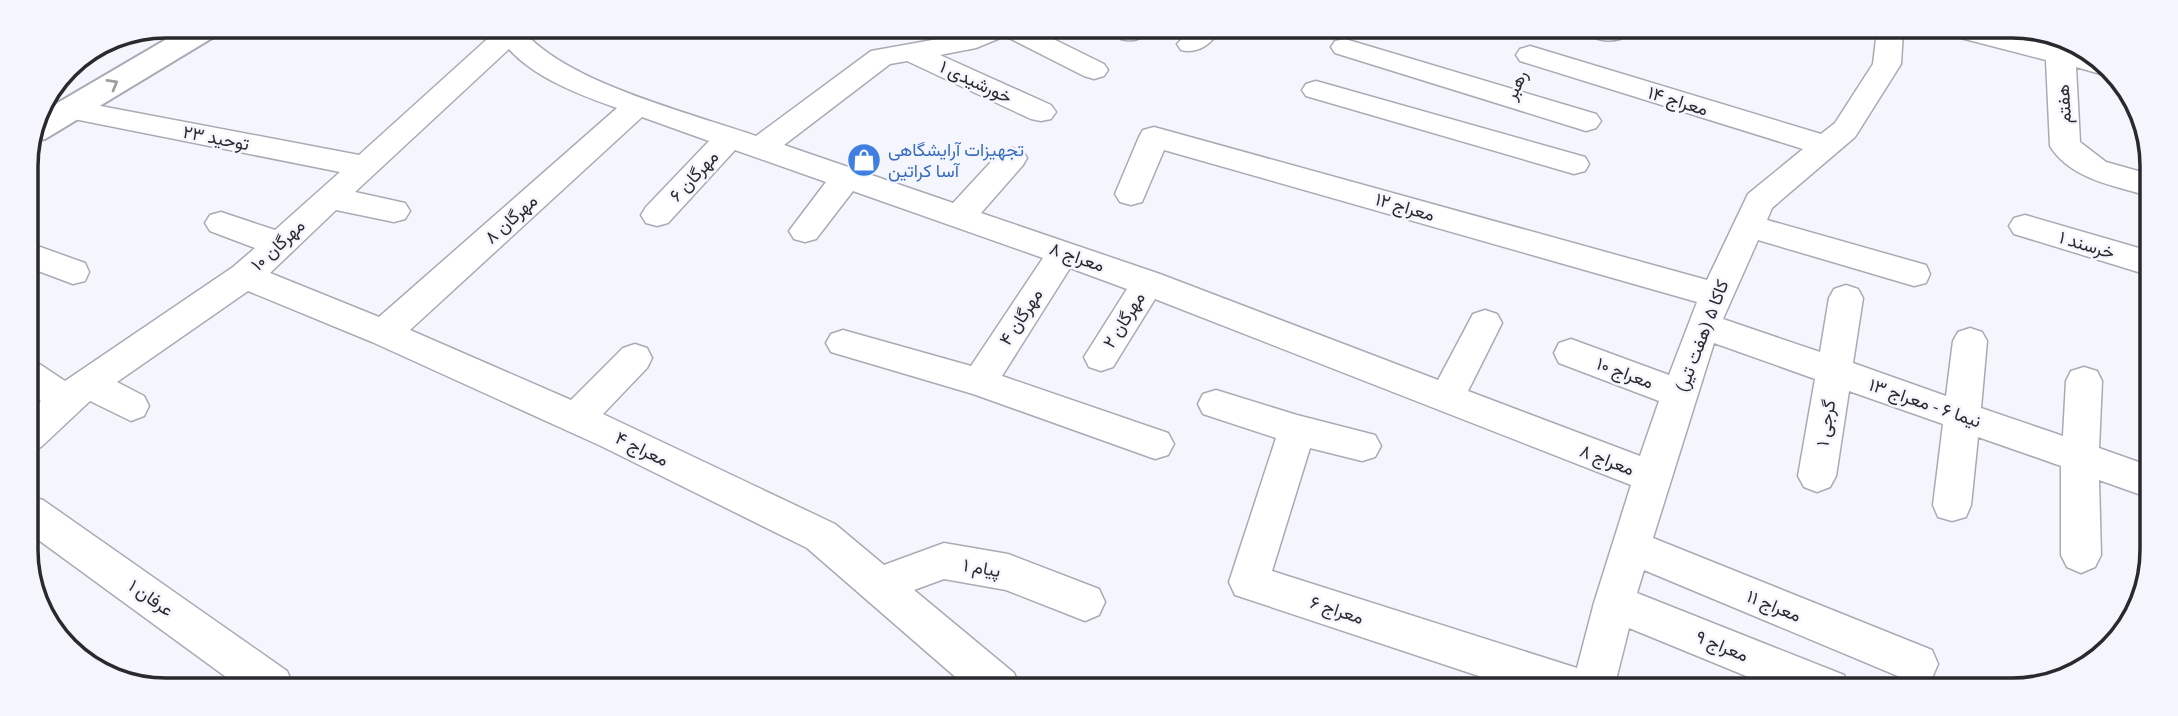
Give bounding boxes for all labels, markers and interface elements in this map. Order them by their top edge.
street label: خورشیدی ۱ [936,54,1016,109]
street label: رهبر [1497,66,1533,105]
one-way arrow [105,79,118,92]
street label: معراج ۱۴ [1645,80,1711,121]
street label: هفتم [2050,84,2077,124]
street label: توحید ۲۳ [181,119,251,156]
place label: تجهیزات آرایشگاهی آسا کراتین [888,137,1024,183]
shop icon: تجهیزات آرایشگاهی آسا کراتین [845,141,883,179]
street label: مهرگان ۶ [663,145,724,207]
street label: معراج ۱۲ [1373,186,1438,227]
street label: مهرگان ۸ [479,188,543,249]
street label: مهرگان ۱۰ [245,213,310,276]
street label: خرسند ۱ [2056,224,2118,265]
street label: معراج ۸ [1046,235,1108,278]
street label: کاکا ۵ (هفت تیر) [1669,276,1734,396]
street label: مهرگان ۴ [993,283,1048,350]
street label: مهرگان ۲ [1096,287,1151,353]
street label: معراج ۱۰ [1593,351,1657,394]
street label: نیما ۶ - معراج ۱۳ [1866,372,1984,433]
street label: گرجی ۱ [1810,398,1842,448]
street label: معراج ۴ [611,425,673,472]
street label: معراج ۸ [1576,438,1638,481]
street label: پیام ۱ [961,552,1003,583]
street label: عرفان ۱ [124,573,179,622]
street label: معراج ۱۱ [1743,583,1805,628]
street label: معراج ۶ [1307,589,1367,630]
street label: معراج ۹ [1692,624,1752,667]

